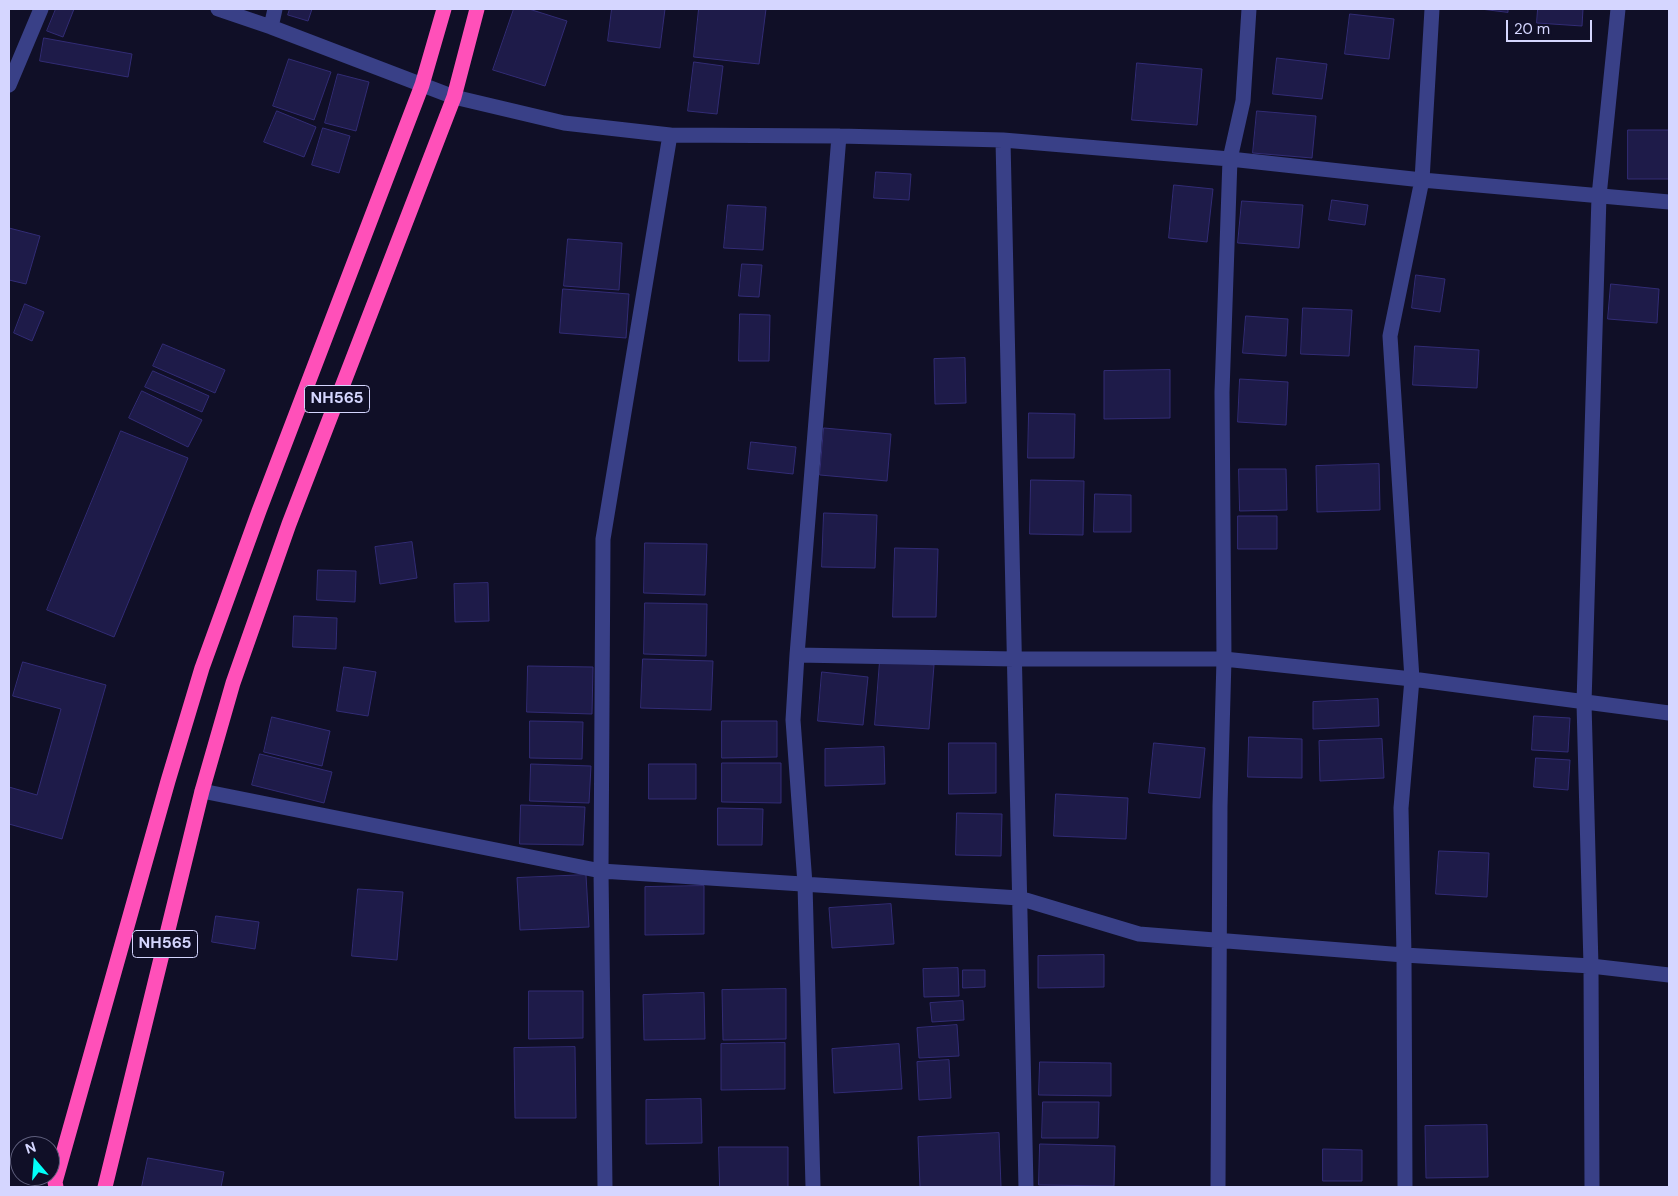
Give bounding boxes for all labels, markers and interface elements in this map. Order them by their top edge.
scale bar [1508,10,1594,42]
text: 20 m [1514,19,1550,39]
road number: NH565 [304,386,370,412]
road number: NH565 [132,931,198,958]
north arrow [10,1136,60,1186]
text: N [23,1138,38,1158]

